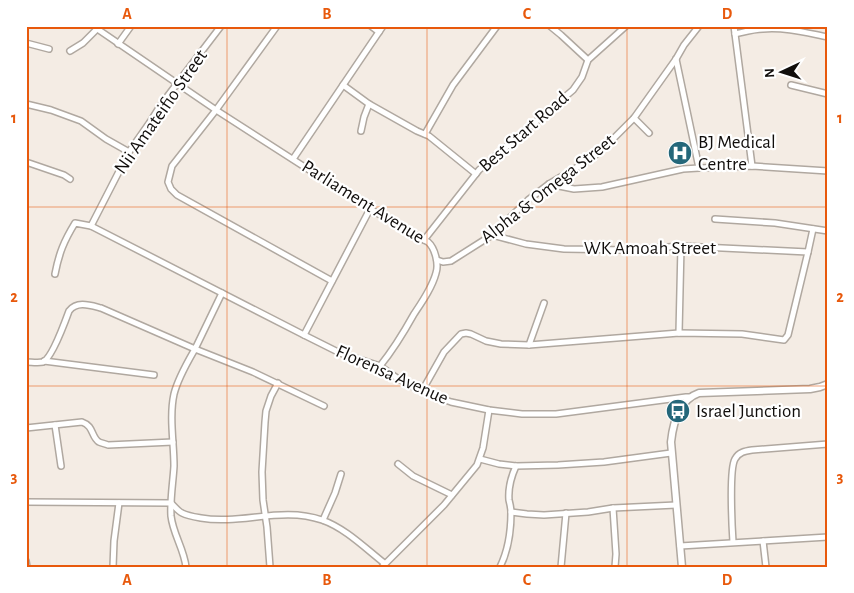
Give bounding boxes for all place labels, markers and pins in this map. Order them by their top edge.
place label: BJ Medical Centre [698,133,776,174]
hospital icon: BJ Medical Centre [667,140,693,166]
bus stop icon: Israel Junction [665,398,691,424]
place label: Israel Junction [696,402,801,421]

